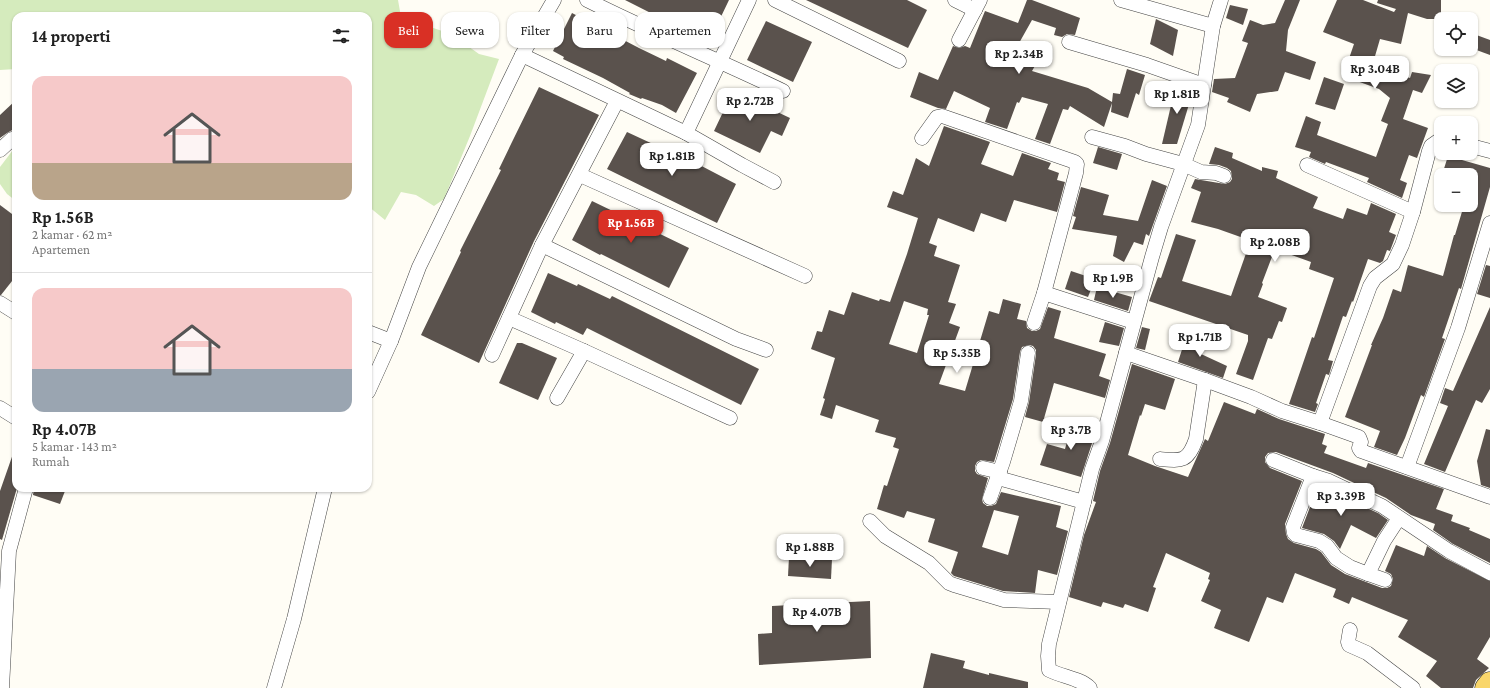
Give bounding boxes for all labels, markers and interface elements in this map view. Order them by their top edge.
chip: Beli [384,12,433,48]
chip: Sewa [441,12,499,48]
chip: Filter [507,12,564,48]
chip: Baru [572,12,627,48]
chip: Apartemen [635,12,725,48]
map controls [1434,12,1478,212]
button: locate [1434,12,1478,56]
icon: filters [330,25,352,47]
text: 14 properti [32,27,111,46]
pin: Rp 2.34B [978,41,1060,75]
text: Rp 2.34B [995,46,1043,61]
pin: Rp 3.04B [1334,56,1416,90]
text: Rp 3.04B [1350,61,1400,76]
button: layers [1434,64,1478,108]
pin: Rp 1.81B [1136,81,1218,115]
text: Rp 1.81B [1154,86,1200,101]
pin: Rp 2.72B [709,88,791,122]
text: Rp 2.72B [726,93,774,108]
icon: home [156,102,228,174]
button: + [1434,116,1478,160]
pin: Rp 1.81B [631,143,713,177]
text: Rp 1.81B [649,148,695,163]
button: − [1434,168,1478,212]
text: Rp 1.56B [32,208,94,227]
pin: Rp 1.56B [590,210,672,244]
text: Rp 1.56B [607,215,655,230]
text: 2 kamar · 62 m² [32,227,112,242]
pin: Rp 2.08B [1234,229,1316,263]
text: Rp 2.08B [1250,234,1300,249]
text: Apartemen [32,242,90,257]
pin: Rp 1.9B [1076,265,1150,299]
text: Rp 1.9B [1093,270,1133,285]
icon: home [156,314,228,386]
pin: Rp 1.71B [1159,324,1241,358]
text: Rp 1.71B [1178,329,1222,344]
pin: Rp 5.35B [916,340,998,374]
text: Rp 5.35B [933,345,981,360]
pin: Rp 3.7B [1034,417,1108,451]
text: Rp 4.07B [32,420,97,439]
text: Rp 3.7B [1050,422,1092,437]
text: 5 kamar · 143 m² [32,439,117,454]
text: Rumah [32,454,69,469]
pin: Rp 3.39B [1300,483,1382,517]
text: Rp 3.39B [1317,488,1365,503]
pin: Rp 1.88B [769,534,851,568]
text: Rp 1.88B [786,539,834,554]
pin: Rp 4.07B [776,599,858,633]
text: Rp 4.07B [792,604,842,619]

